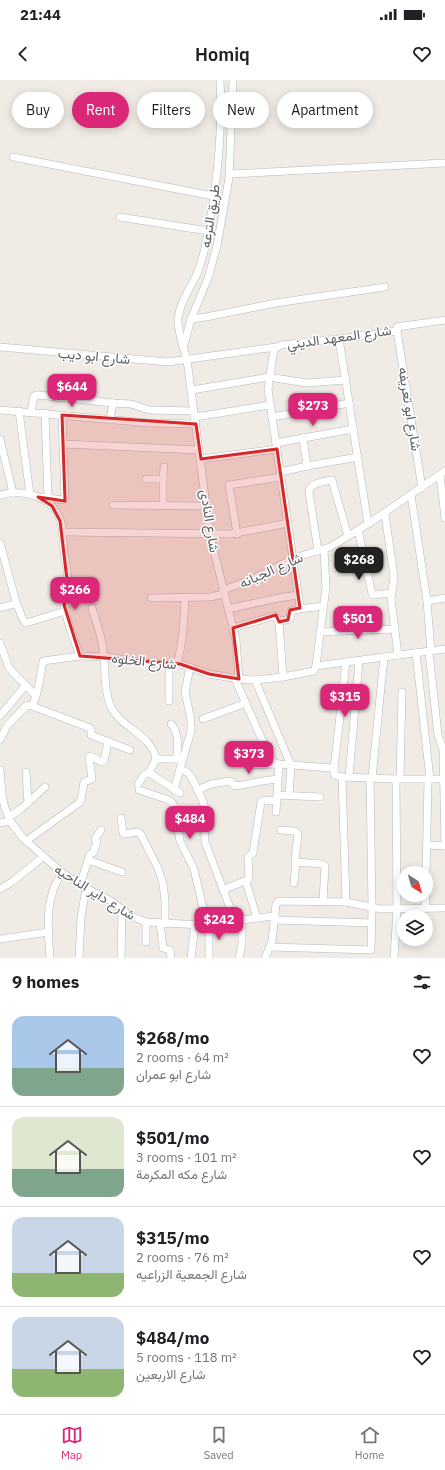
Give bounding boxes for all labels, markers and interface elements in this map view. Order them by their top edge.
text: 21:44 [20,5,61,24]
icon: back [12,43,34,65]
text: Homiq [195,43,250,66]
icon: heart [411,43,433,65]
chip: Buy [12,92,64,128]
chip: Rent [72,92,129,128]
chip: Filters [137,92,205,128]
chip: New [213,92,269,128]
chip: Apartment [277,92,373,128]
street label: طريق الترعه [196,183,224,249]
street label: شارع المعهد الديني [286,321,393,356]
street label: شارع ابو ديب [57,344,131,370]
street label: شارع ابو تعريفه [393,366,426,453]
pin: $644 [48,374,96,408]
text: $644 [56,378,88,395]
pin: $273 [289,393,337,427]
text: $273 [297,397,329,414]
street label: شارع النادى [194,488,224,554]
pin: $268 [335,547,383,581]
street label: شارع الجبانه [236,548,307,594]
text: $268 [343,551,375,568]
pin: $266 [51,577,99,611]
text: $266 [59,581,91,598]
pin: $501 [334,606,382,640]
text: $501 [342,610,374,627]
street label: شارع الخلوه [110,649,178,675]
pin: $315 [321,684,369,718]
text: $315 [329,688,361,705]
pin: $373 [225,741,273,775]
text: $373 [233,745,265,762]
pin: $484 [166,806,214,840]
text: $484 [174,810,206,827]
street label: شارع داير الناحيه [50,860,139,926]
north arrow [397,866,433,902]
map controls [397,866,433,946]
pin: $242 [195,907,243,941]
button: layers [397,910,433,946]
text: $242 [203,911,235,928]
text: 9 homes [12,971,79,993]
icon: filters [411,971,433,993]
text: $268/mo [136,1027,209,1049]
icon: home [44,1032,92,1080]
icon: heart [411,1045,433,1067]
text: 2 rooms · 64 m² [136,1049,229,1066]
text: شارع ابو عمران [136,1066,211,1083]
text: $501/mo [136,1127,209,1149]
icon: home [44,1133,92,1181]
icon: heart [411,1146,433,1168]
text: 3 rooms · 101 m² [136,1149,237,1166]
text: شارع مكه المكرمة [136,1166,227,1183]
text: $315/mo [136,1227,209,1249]
icon: home [44,1233,92,1281]
icon: heart [411,1246,433,1268]
text: 2 rooms · 76 m² [136,1249,229,1266]
text: شارع الجمعية الزراعيه [136,1266,247,1283]
text: $484/mo [136,1327,209,1349]
icon: home [44,1333,92,1381]
icon: heart [411,1346,433,1368]
text: 5 rooms · 118 m² [136,1349,237,1366]
text: شارع الاربعين [136,1366,206,1383]
tab: Map [61,1424,83,1462]
tab: Saved [204,1424,234,1462]
tab: Home [355,1424,384,1462]

